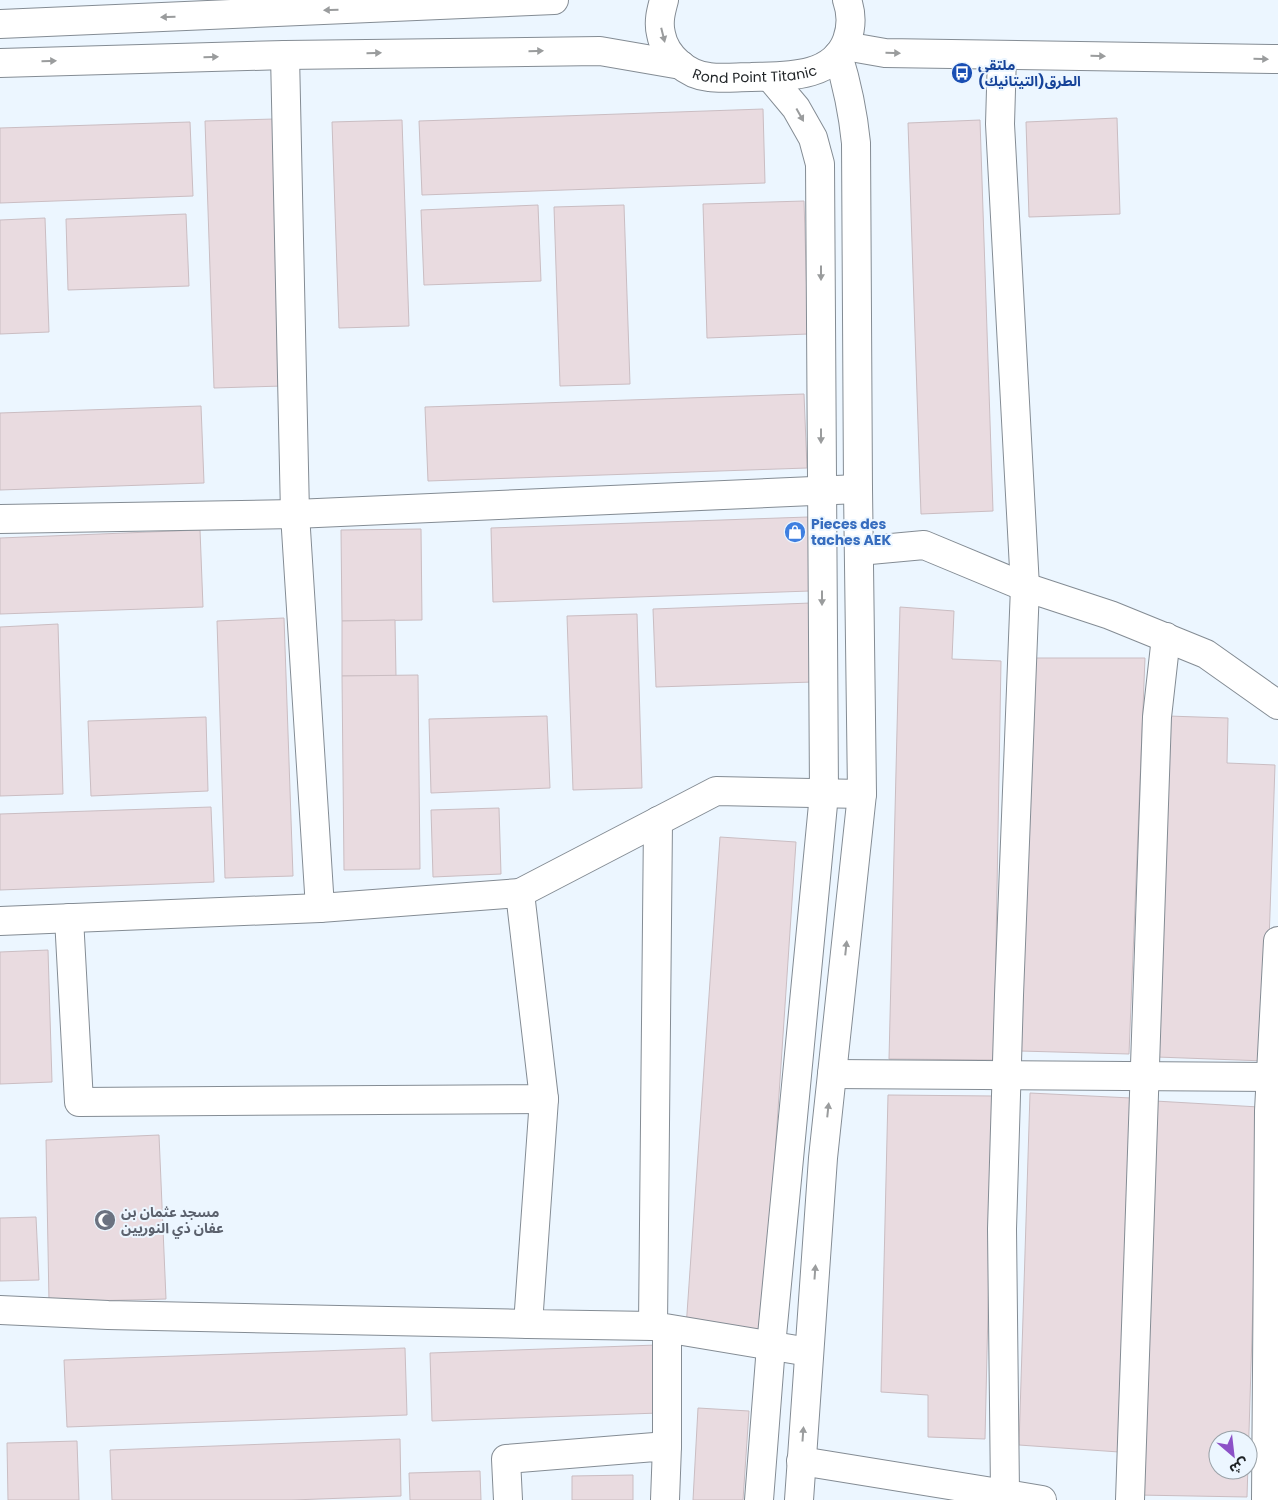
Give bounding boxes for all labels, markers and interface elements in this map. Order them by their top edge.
one-way arrow [322,6,338,14]
one-way arrow [160,13,176,21]
one-way arrow [659,27,667,43]
one-way arrow [528,47,544,55]
one-way arrow [366,49,382,57]
one-way arrow [885,49,901,57]
one-way arrow [203,52,219,60]
one-way arrow [1090,53,1106,61]
place label: ملتقى الطرق(التيتانيك) [978,55,1081,91]
one-way arrow [1253,55,1269,63]
one-way arrow [41,57,57,65]
street label: Rond Point Titanic [690,60,819,88]
bus stop icon: ملتقى الطرق(التيتانيك) [950,61,974,85]
one-way arrow [795,109,804,122]
one-way arrow [817,266,825,282]
one-way arrow [817,428,825,444]
place label: Pieces des taches AEK [811,514,891,550]
shop icon: Pieces des taches AEK [783,520,807,544]
one-way arrow [818,591,826,607]
one-way arrow [842,940,850,956]
one-way arrow [824,1102,832,1118]
place label: مسجد عثمان بن عفان ذي النوريين [121,1202,224,1239]
mosque icon: مسجد عثمان بن عفان ذي النوريين [93,1208,117,1232]
one-way arrow [811,1264,819,1280]
one-way arrow [800,1426,808,1442]
north arrow [1208,1430,1258,1480]
text: ش [1226,1453,1252,1480]

